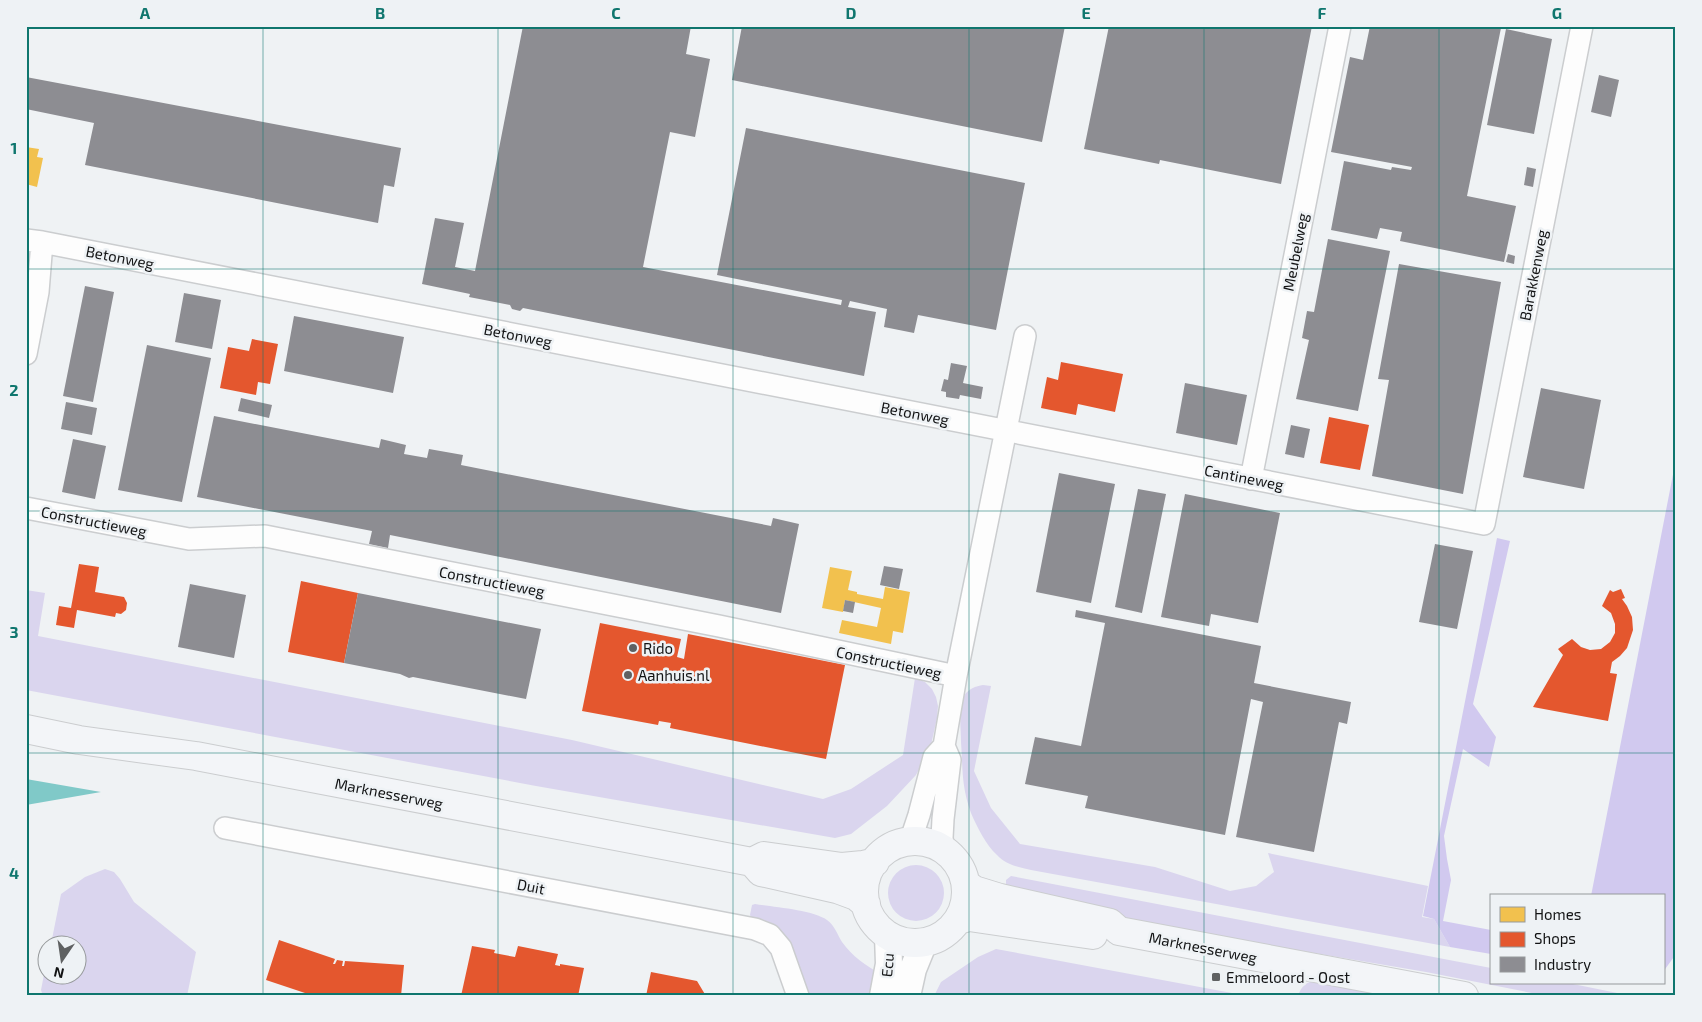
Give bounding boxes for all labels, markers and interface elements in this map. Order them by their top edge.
text: A [140,3,151,22]
text: B [375,3,385,22]
text: C [611,3,621,22]
text: D [846,3,857,22]
text: E [1081,3,1091,22]
text: F [1318,3,1327,22]
text: G [1552,3,1562,22]
text: 1 [11,138,17,157]
street label: Meubelweg [1279,211,1312,293]
street label: Barakkenweg [1515,227,1551,322]
street label: Betonweg [84,242,156,273]
street label: Betonweg [482,320,554,351]
text: 2 [9,380,19,399]
street label: Betonweg [879,398,951,429]
street label: Cantineweg [1203,460,1286,494]
street label: Constructieweg [40,502,149,540]
street label: Constructieweg [438,562,547,600]
text: 3 [9,622,19,641]
place label: Rido [643,639,673,657]
marker: Rido [627,642,639,654]
street label: Constructieweg [835,642,944,682]
place label: Aanhuis.nl [638,666,710,684]
marker: Aanhuis.nl [622,669,634,681]
street label: Marknesserweg [333,774,445,812]
text: 4 [9,863,19,882]
street label: Duit [516,874,547,898]
legend [1490,894,1664,984]
text: Homes [1534,905,1581,923]
street label: Marknesserweg [1147,928,1259,966]
text: Shops [1534,929,1576,947]
north arrow [38,934,88,984]
street label: Ecu [877,952,897,978]
text: Industry [1534,955,1591,973]
text: N [52,964,66,983]
place label: Emmeloord - Oost [1226,968,1350,986]
marker: Emmeloord - Oost [1210,971,1222,983]

